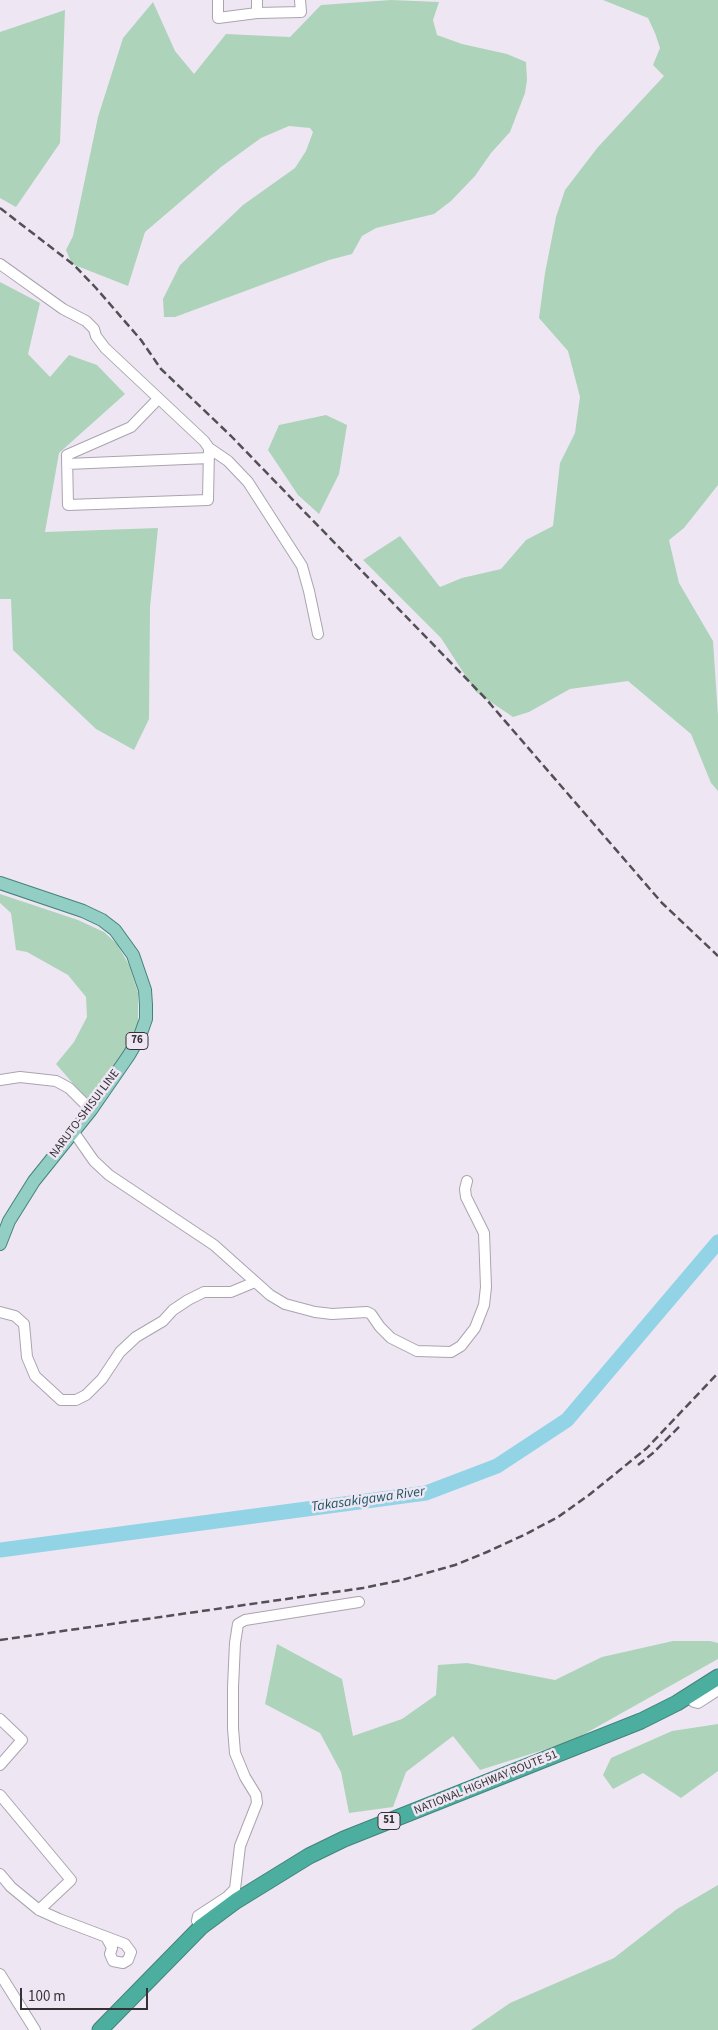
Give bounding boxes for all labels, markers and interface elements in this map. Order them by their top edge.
road number: 76 [126,1032,148,1050]
street label: NARUTO-SHISUI LINE [47,1067,123,1161]
water label: Takasakigawa River [310,1484,426,1516]
street label: NATIONAL HIGHWAY ROUTE 51 [412,1748,560,1818]
road number: 51 [378,1812,400,1830]
scale bar [22,1978,150,2010]
text: 100 m [28,1986,66,2007]

